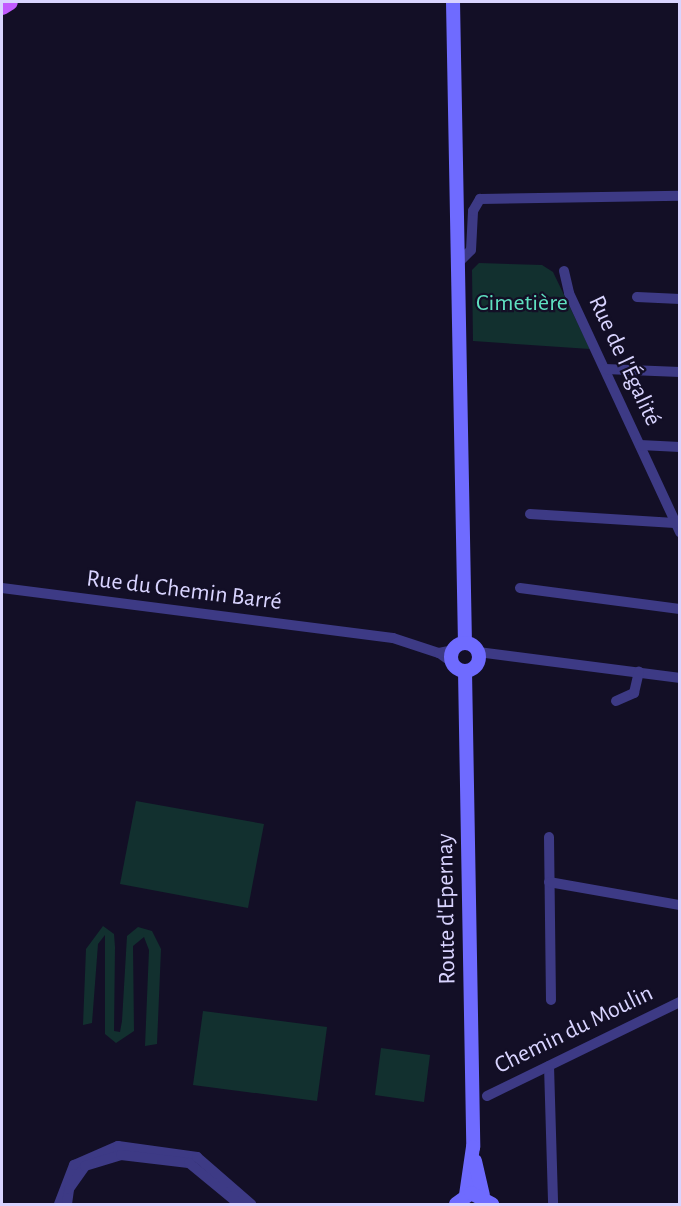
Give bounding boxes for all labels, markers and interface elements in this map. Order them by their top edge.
park label: Cimetière [476,290,568,318]
street label: Rue de l'Égalité [581,291,667,431]
street label: Rue du Chemin Barré [85,565,283,617]
street label: Route d'Epernay [431,833,463,985]
street label: Chemin du Moulin [490,979,658,1081]

